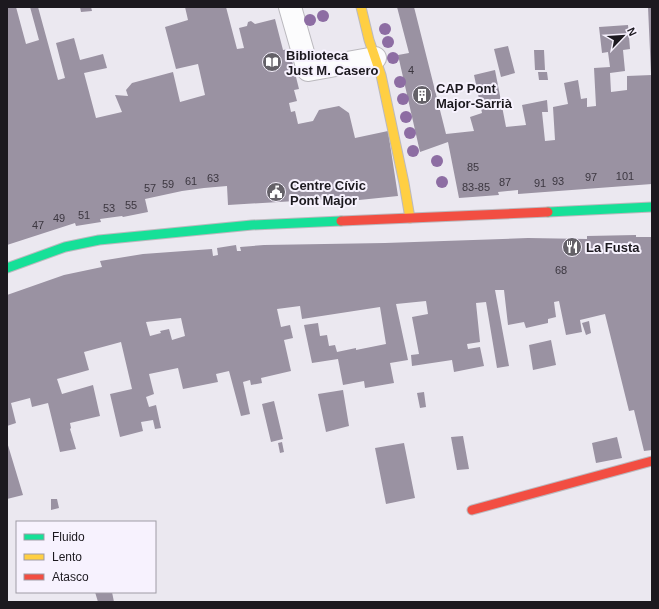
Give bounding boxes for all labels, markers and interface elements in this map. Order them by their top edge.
north arrow [603,16,643,56]
text: N [625,26,639,38]
place label: Biblioteca Just M. Casero [286,48,379,78]
library icon: Biblioteca Just M. Casero [261,51,283,73]
house number: 4 [408,64,414,76]
place label: CAP Pont Major-Sarrià [436,81,513,111]
building icon: CAP Pont Major-Sarrià [411,84,433,106]
house number: 85 [467,161,479,173]
house number: 101 [616,170,634,182]
house number: 97 [585,171,597,183]
house number: 63 [207,172,219,184]
house number: 61 [185,175,197,187]
house number: 93 [552,175,564,187]
house number: 87 [499,176,511,188]
house number: 91 [534,177,546,189]
house number: 59 [162,178,174,190]
place label: Centre Cívic Pont Major [290,178,366,208]
public building icon: Centre Cívic Pont Major [265,181,287,203]
house number: 83-85 [462,181,490,193]
house number: 57 [144,182,156,194]
house number: 55 [125,199,137,211]
house number: 53 [103,202,115,214]
house number: 51 [78,209,90,221]
house number: 49 [53,212,65,224]
house number: 47 [32,219,44,231]
restaurant icon: La Fusta [561,236,583,258]
place label: La Fusta [586,240,640,255]
house number: 68 [555,264,567,276]
legend [16,521,156,593]
text: Fluido [52,530,85,544]
text: Lento [52,550,82,564]
text: Atasco [52,570,89,584]

